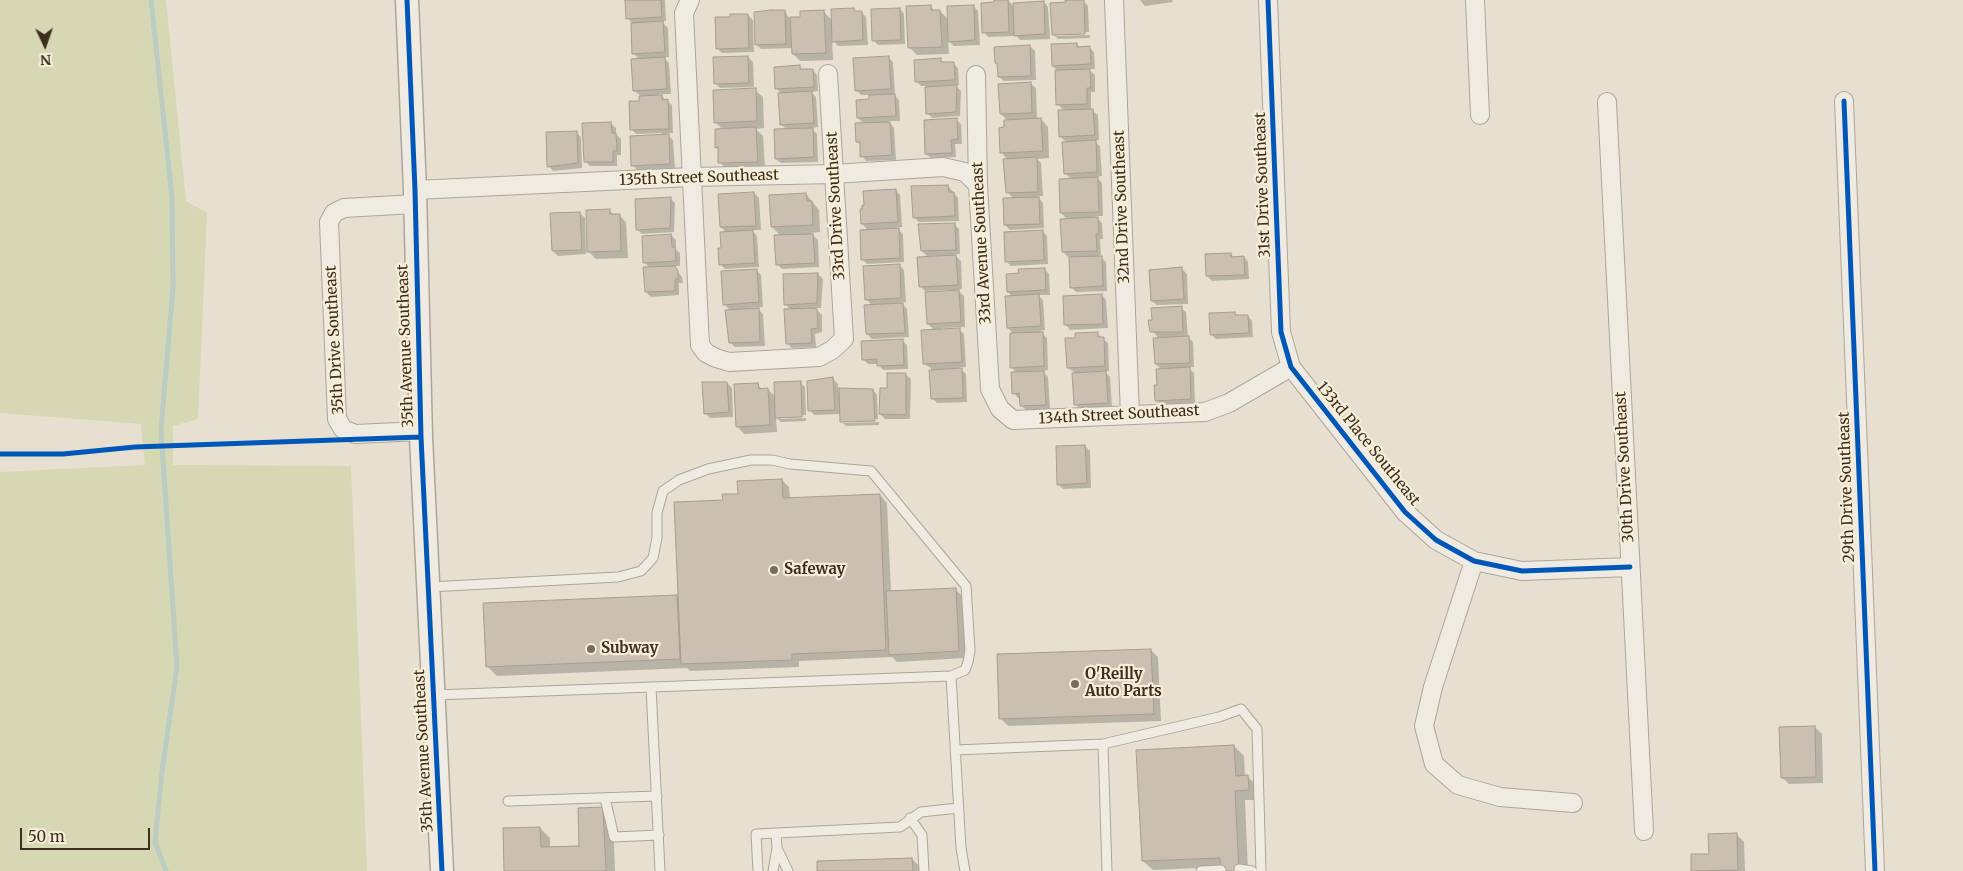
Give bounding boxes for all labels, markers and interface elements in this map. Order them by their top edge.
north arrow [20,20,70,70]
text: N [40,51,52,69]
street label: 31st Drive Southeast [1251,112,1275,258]
street label: 32nd Drive Southeast [1110,130,1134,284]
street label: 33rd Drive Southeast [823,131,849,281]
street label: 33rd Avenue Southeast [969,161,995,325]
street label: 135th Street Southeast [619,166,779,190]
street label: 35th Avenue Southeast [394,264,418,428]
street label: 35th Drive Southeast [322,265,348,415]
street label: 133rd Place Southeast [1312,378,1424,510]
street label: 30th Drive Southeast [1612,391,1638,543]
street label: 134th Street Southeast [1038,402,1200,428]
street label: 29th Drive Southeast [1835,411,1859,563]
place label: Safeway [784,561,845,579]
marker: Safeway [768,564,780,576]
place label: Subway [601,640,658,658]
marker: Subway [585,643,597,655]
place label: O'Reilly Auto Parts [1085,666,1162,701]
street label: 35th Avenue Southeast [411,669,437,833]
marker: O'Reilly Auto Parts [1069,678,1081,690]
scale bar [22,818,152,850]
text: 50 m [28,827,65,846]

